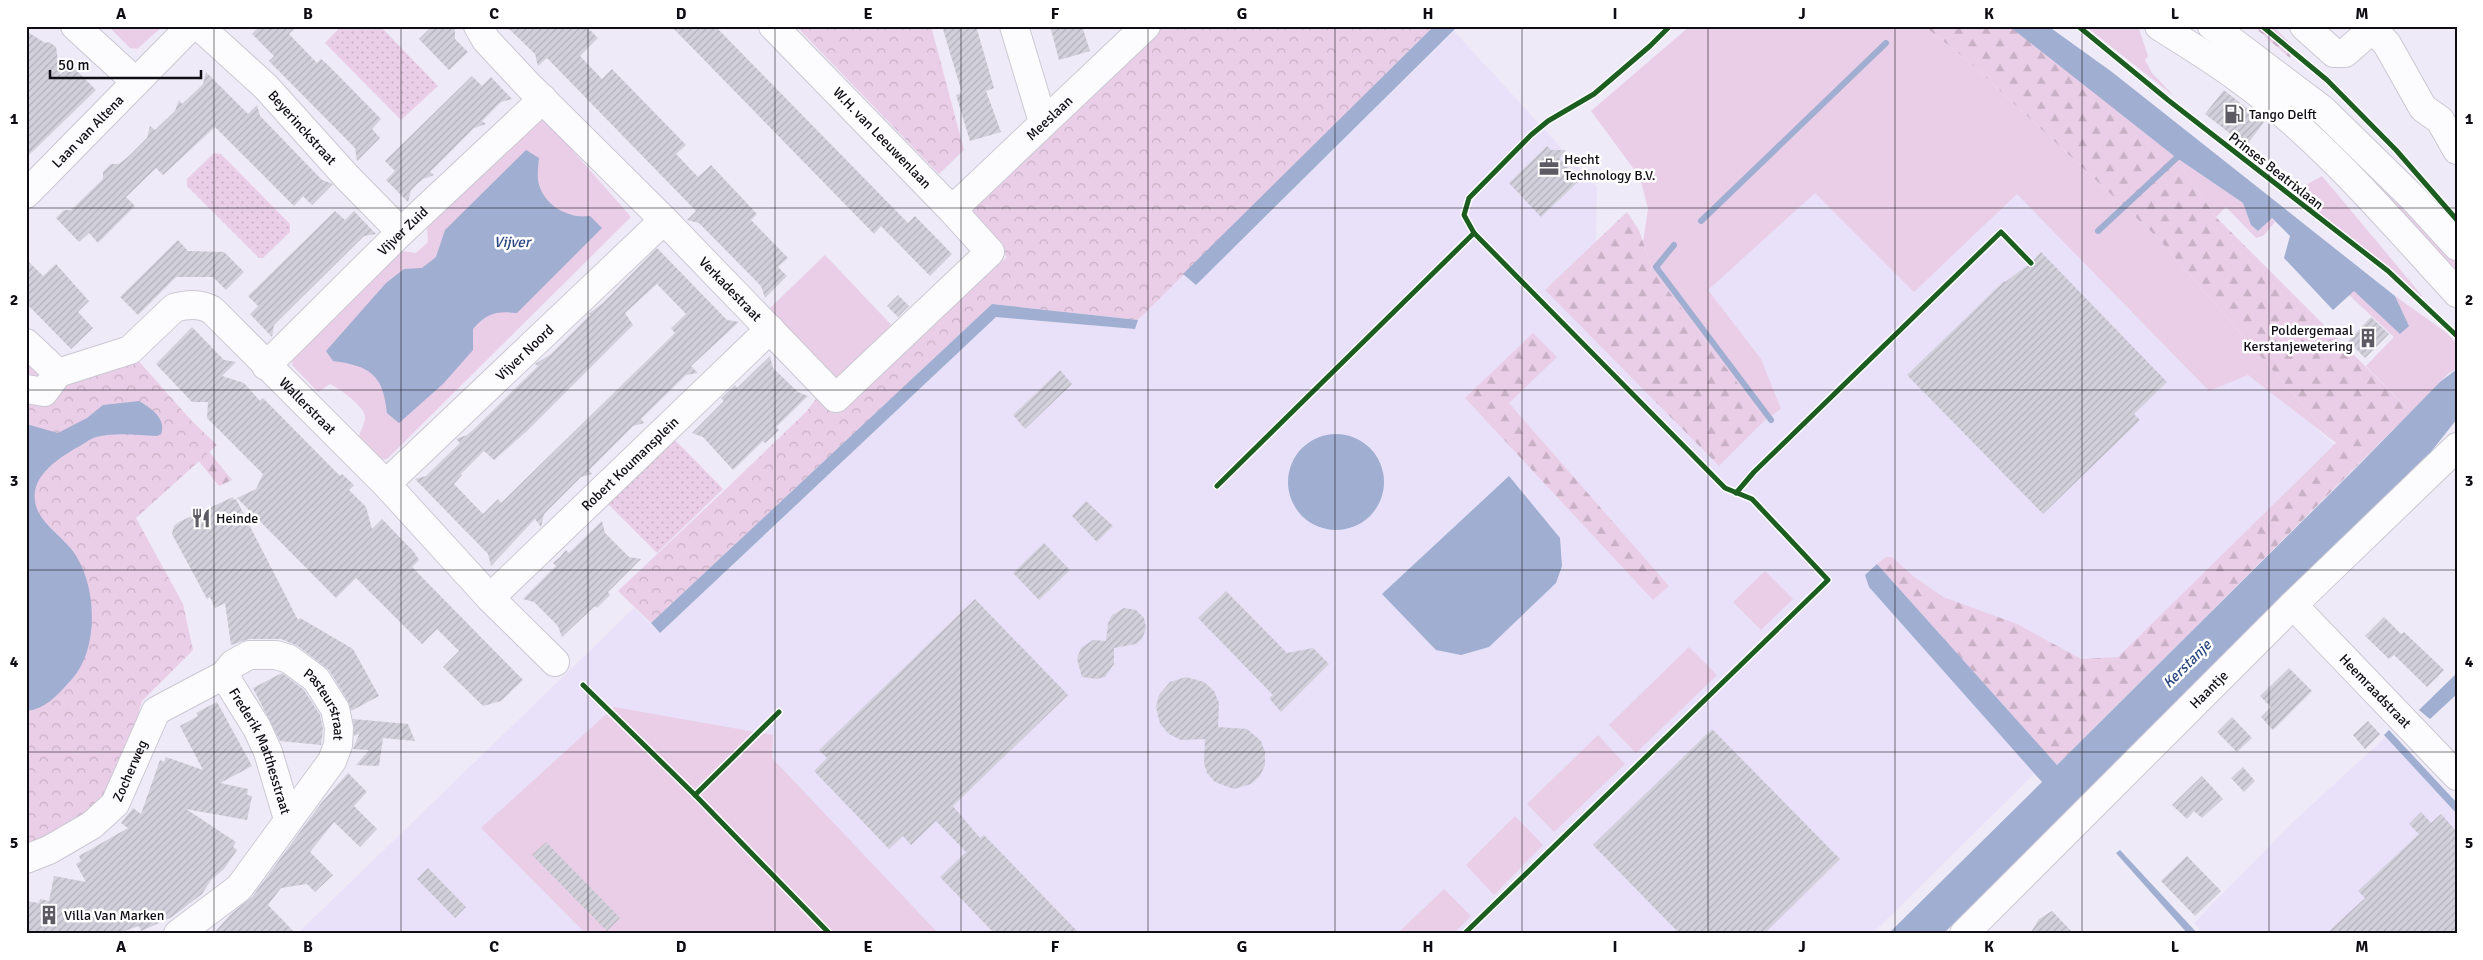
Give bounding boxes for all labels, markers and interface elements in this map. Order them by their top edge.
text: A [116,4,127,24]
text: B [303,4,313,24]
text: C [489,4,499,24]
text: D [676,4,687,24]
text: E [863,4,873,24]
text: F [1051,4,1060,24]
text: G [1237,4,1247,24]
text: H [1423,4,1433,24]
text: I [1612,4,1618,24]
text: J [1798,4,1806,24]
text: K [1984,4,1994,24]
text: L [2171,4,2180,24]
text: M [2355,4,2369,24]
scale bar [50,48,201,80]
text: 50 m [58,56,89,74]
street label: W.H. van Leeuwenlaan [829,84,935,192]
street label: Beyerinckstraat [265,87,340,168]
street label: Laan van Altena [48,91,127,171]
street label: Meeslaan [1023,92,1076,144]
fuel station icon: Tango Delft [2223,103,2245,125]
place label: Tango Delft [2249,106,2317,123]
text: 1 [10,109,19,129]
text: 1 [2465,109,2474,129]
street label: Prinses Beatrixlaan [2225,129,2327,213]
place label: Hecht Technology B.V. [1564,151,1656,184]
office icon: Hecht Technology B.V. [1538,156,1560,178]
street label: Vijver Zuid [374,203,431,259]
water label: Vijver [494,233,533,251]
street label: Verkadestraat [696,253,766,325]
text: 2 [10,290,18,310]
text: 2 [2465,290,2473,310]
street label: Vijver Noord [492,321,557,384]
place label: Poldergemaal Kerstanjewetering [2243,322,2353,355]
building icon: Poldergemaal Kerstanjewetering [2357,327,2379,349]
street label: Wallerstraat [276,374,340,438]
street label: Robert Koumansplein [578,413,682,514]
text: 3 [10,471,18,491]
text: 3 [2465,471,2473,491]
restaurant icon: Heinde [190,507,212,529]
place label: Heinde [216,510,258,527]
water label: Kerstanje [2159,635,2216,692]
street label: Heemraadstraat [2336,650,2415,732]
text: 4 [10,652,19,672]
text: 4 [2465,652,2474,672]
street label: Pasteurstraat [300,664,347,741]
street label: Haantje [2186,667,2231,712]
street label: Frederik Matthesstraat [226,685,295,816]
street label: Zocherweg [109,737,151,804]
text: 5 [10,833,18,853]
text: 5 [2465,833,2473,853]
building icon: Villa Van Marken [38,904,60,926]
place label: Villa Van Marken [64,907,164,924]
text: A [116,937,127,957]
text: B [303,937,313,957]
text: C [489,937,499,957]
text: D [676,937,687,957]
text: E [863,937,873,957]
text: F [1051,937,1060,957]
text: G [1237,937,1247,957]
text: H [1423,937,1433,957]
text: I [1612,937,1618,957]
text: J [1798,937,1806,957]
text: K [1984,937,1994,957]
text: L [2171,937,2180,957]
text: M [2355,937,2369,957]

